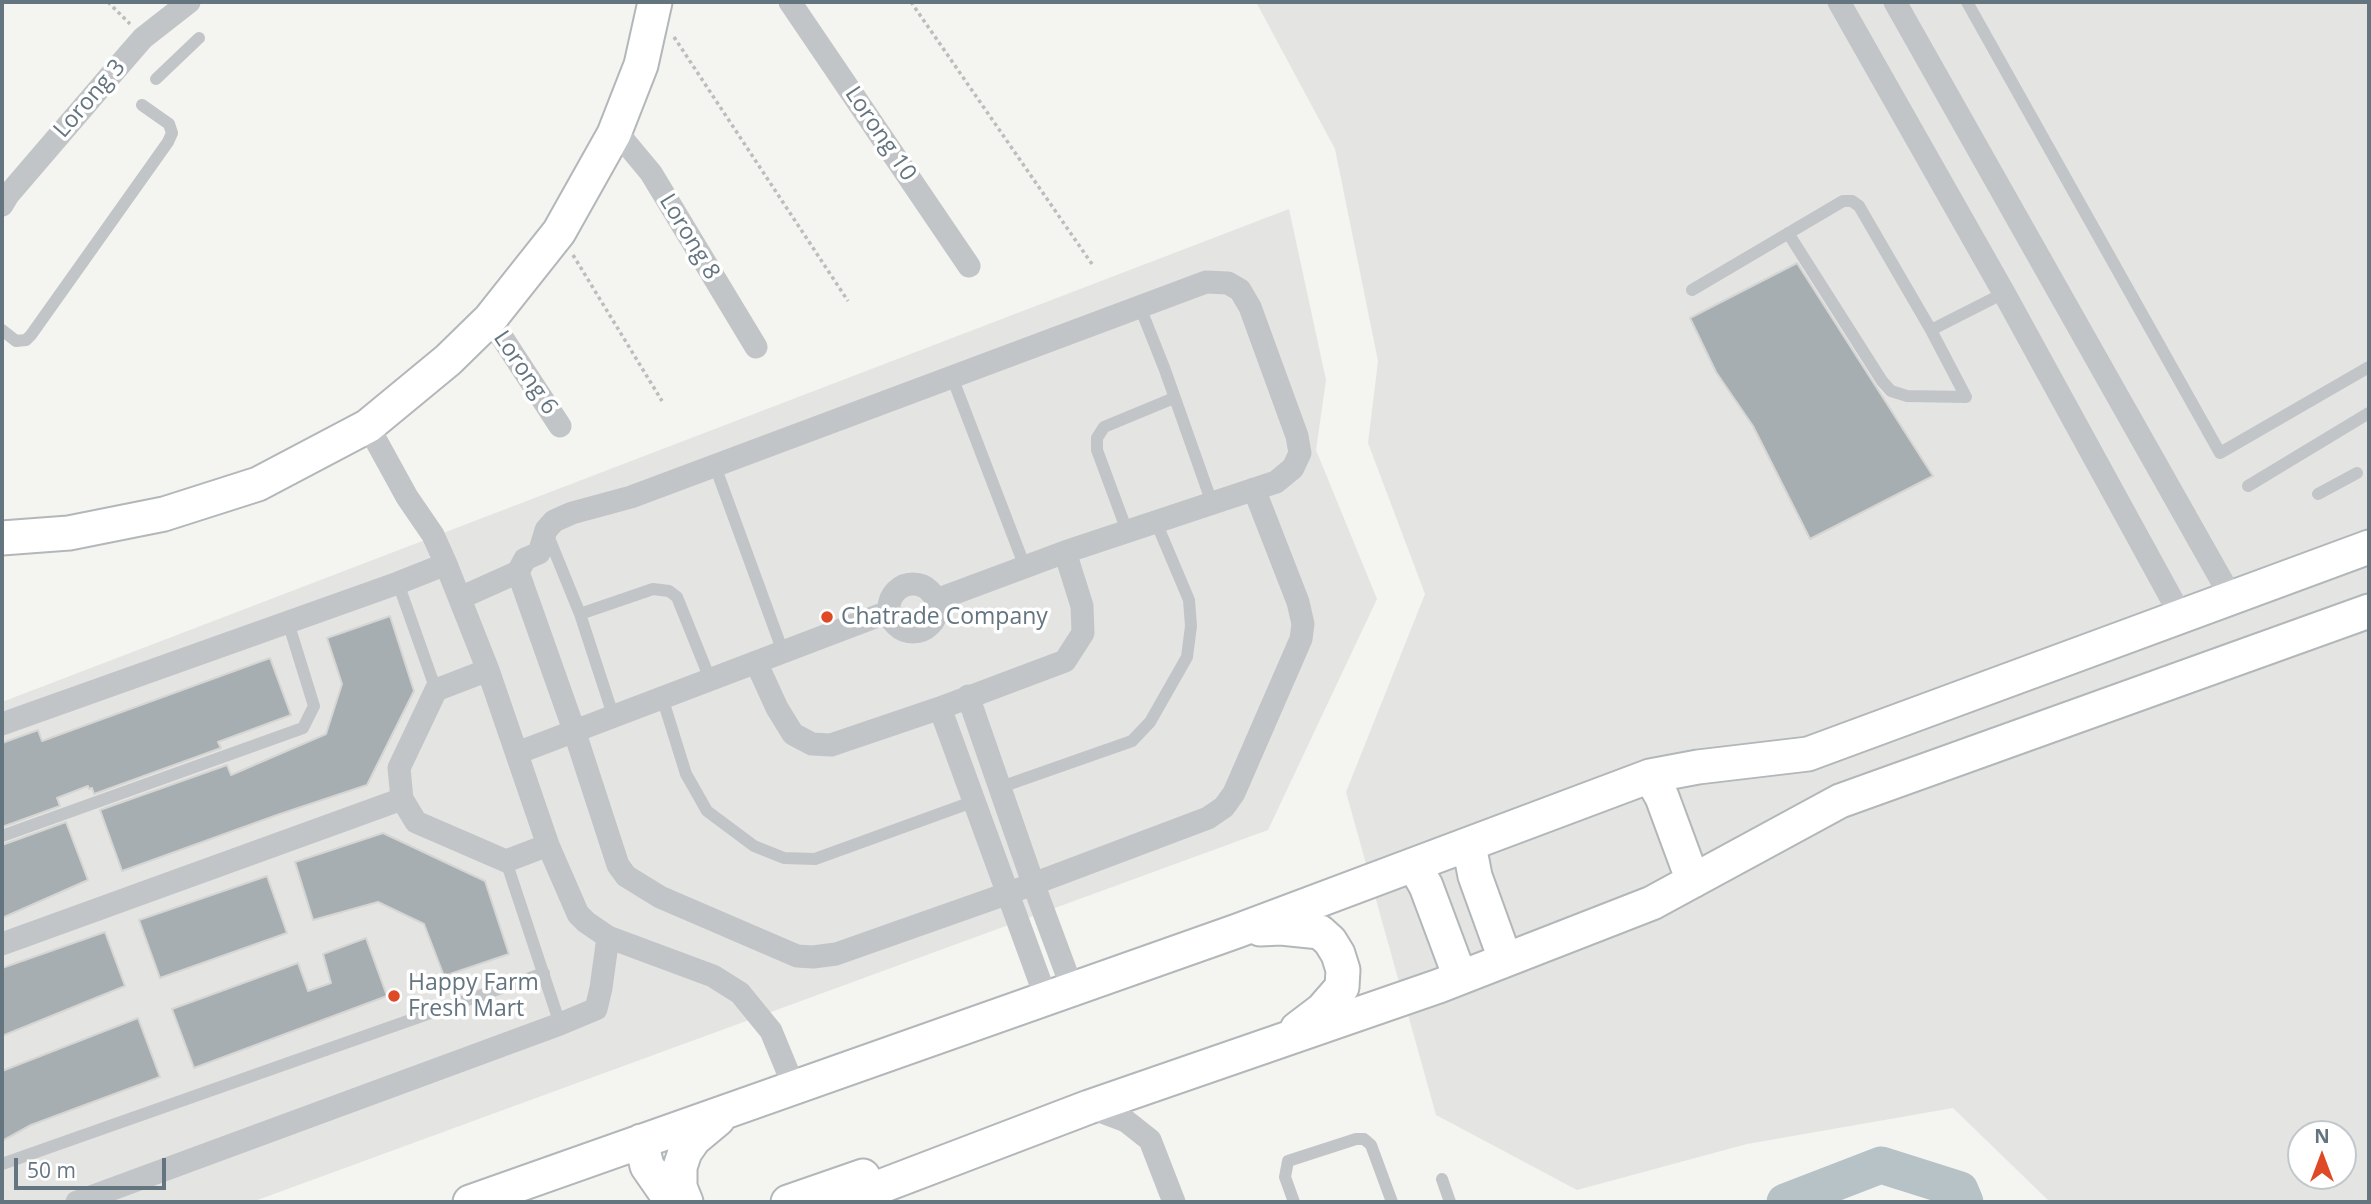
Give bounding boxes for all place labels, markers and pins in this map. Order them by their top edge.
place label: Chatrade Company [841,603,1048,631]
marker: Chatrade Company [819,609,835,625]
place label: Happy Farm Fresh Mart [408,969,539,1023]
marker: Happy Farm Fresh Mart [386,988,402,1004]

